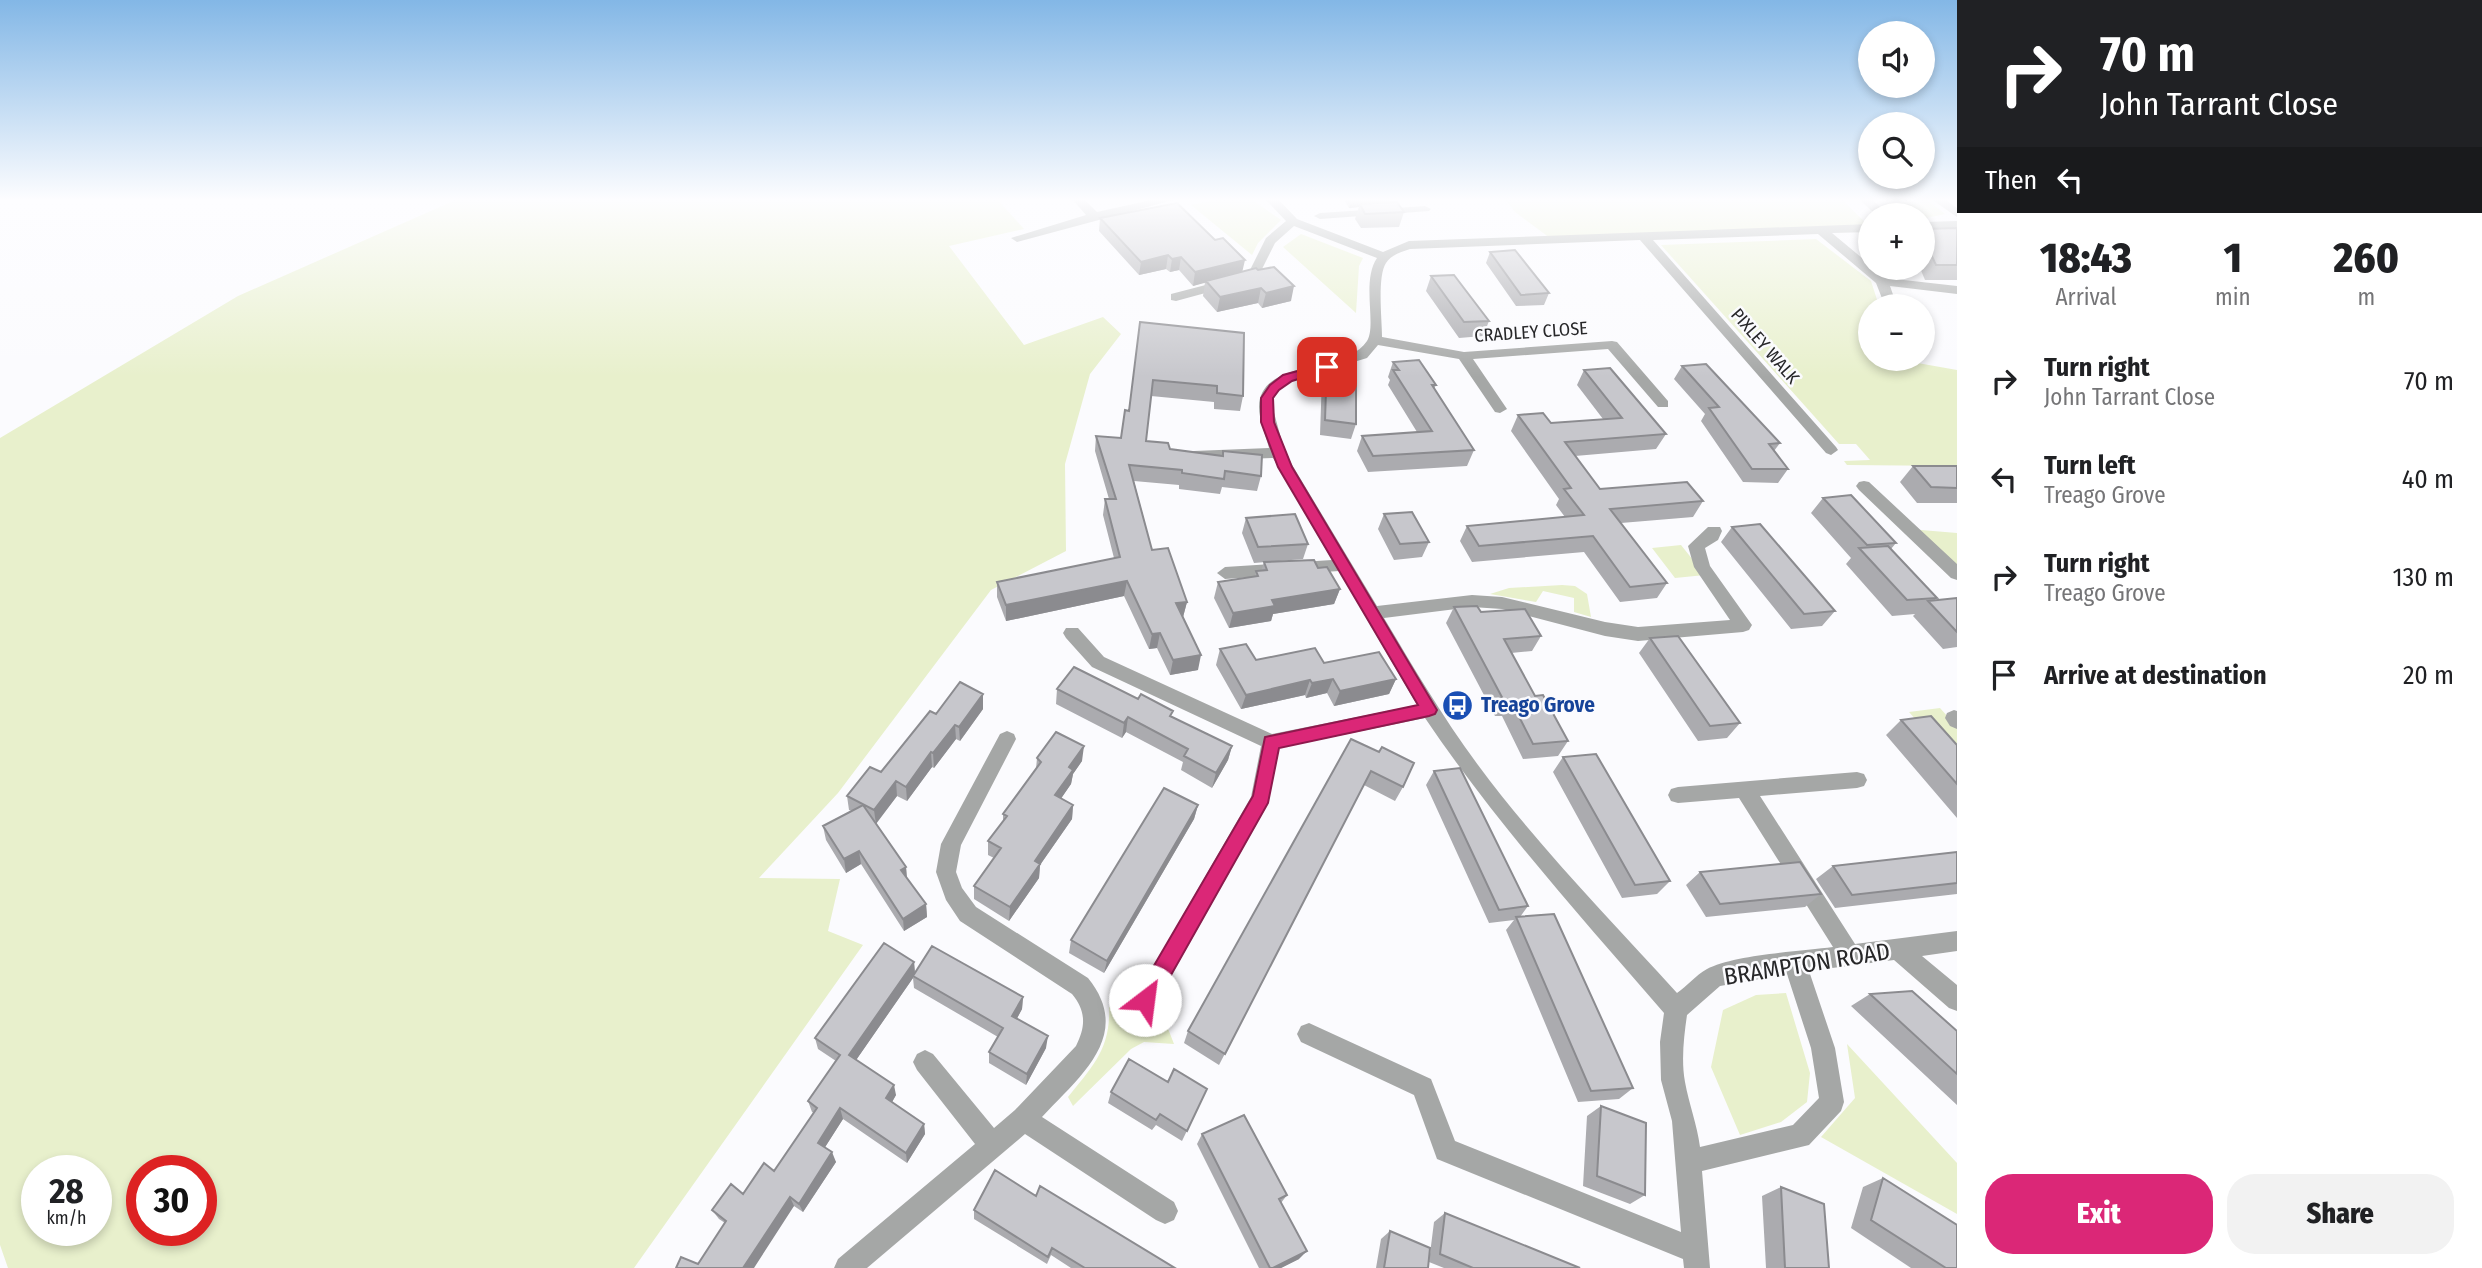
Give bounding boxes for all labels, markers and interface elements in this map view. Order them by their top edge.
map controls [1858,21,1935,371]
button: sound [1858,21,1935,98]
text: 70 m [2100,25,2195,84]
icon: right [1985,28,2076,119]
text: John Tarrant Close [2100,85,2338,123]
button: search [1858,112,1935,189]
icon: left [2051,161,2089,199]
text: Then [1985,165,2037,196]
button: + [1858,203,1935,280]
text: 18:43 [2040,233,2132,283]
text: 1 [2224,233,2242,283]
text: 260 [2334,233,2399,283]
text: Arrival [2056,283,2116,311]
text: min [2215,283,2251,311]
text: m [2357,283,2375,311]
button: − [1858,294,1935,371]
street label: PIXLEY WALK [1726,304,1804,389]
street label: CRADLEY CLOSE [1474,317,1588,347]
pin [1297,337,1357,397]
icon: arrive [1308,348,1346,386]
text: Turn right [2044,352,2150,383]
icon: right [1985,362,2023,400]
text: 70 m [2404,366,2454,397]
text: John Tarrant Close [2044,383,2215,411]
text: Turn left [2044,450,2136,481]
icon: left [1985,460,2023,498]
text: 40 m [2402,464,2454,495]
text: Treago Grove [2044,481,2166,509]
text: Turn right [2044,548,2150,579]
icon: right [1985,558,2023,596]
text: 130 m [2392,562,2454,593]
text: Treago Grove [2044,579,2166,607]
icon: arrive [1985,656,2023,694]
text: Arrive at destination [2044,660,2267,691]
text: 20 m [2403,660,2454,691]
bus stop icon: Treago Grove [1441,688,1475,722]
place label: Treago Grove [1481,692,1595,718]
street label: BRAMPTON ROAD [1722,937,1892,991]
position arrow [1108,963,1182,1037]
speed limit sign: 30 [126,1155,217,1246]
text: 28 [49,1170,84,1212]
button: Exit [1985,1174,2213,1254]
button: Share [2227,1174,2454,1254]
text: km/h [46,1207,87,1229]

